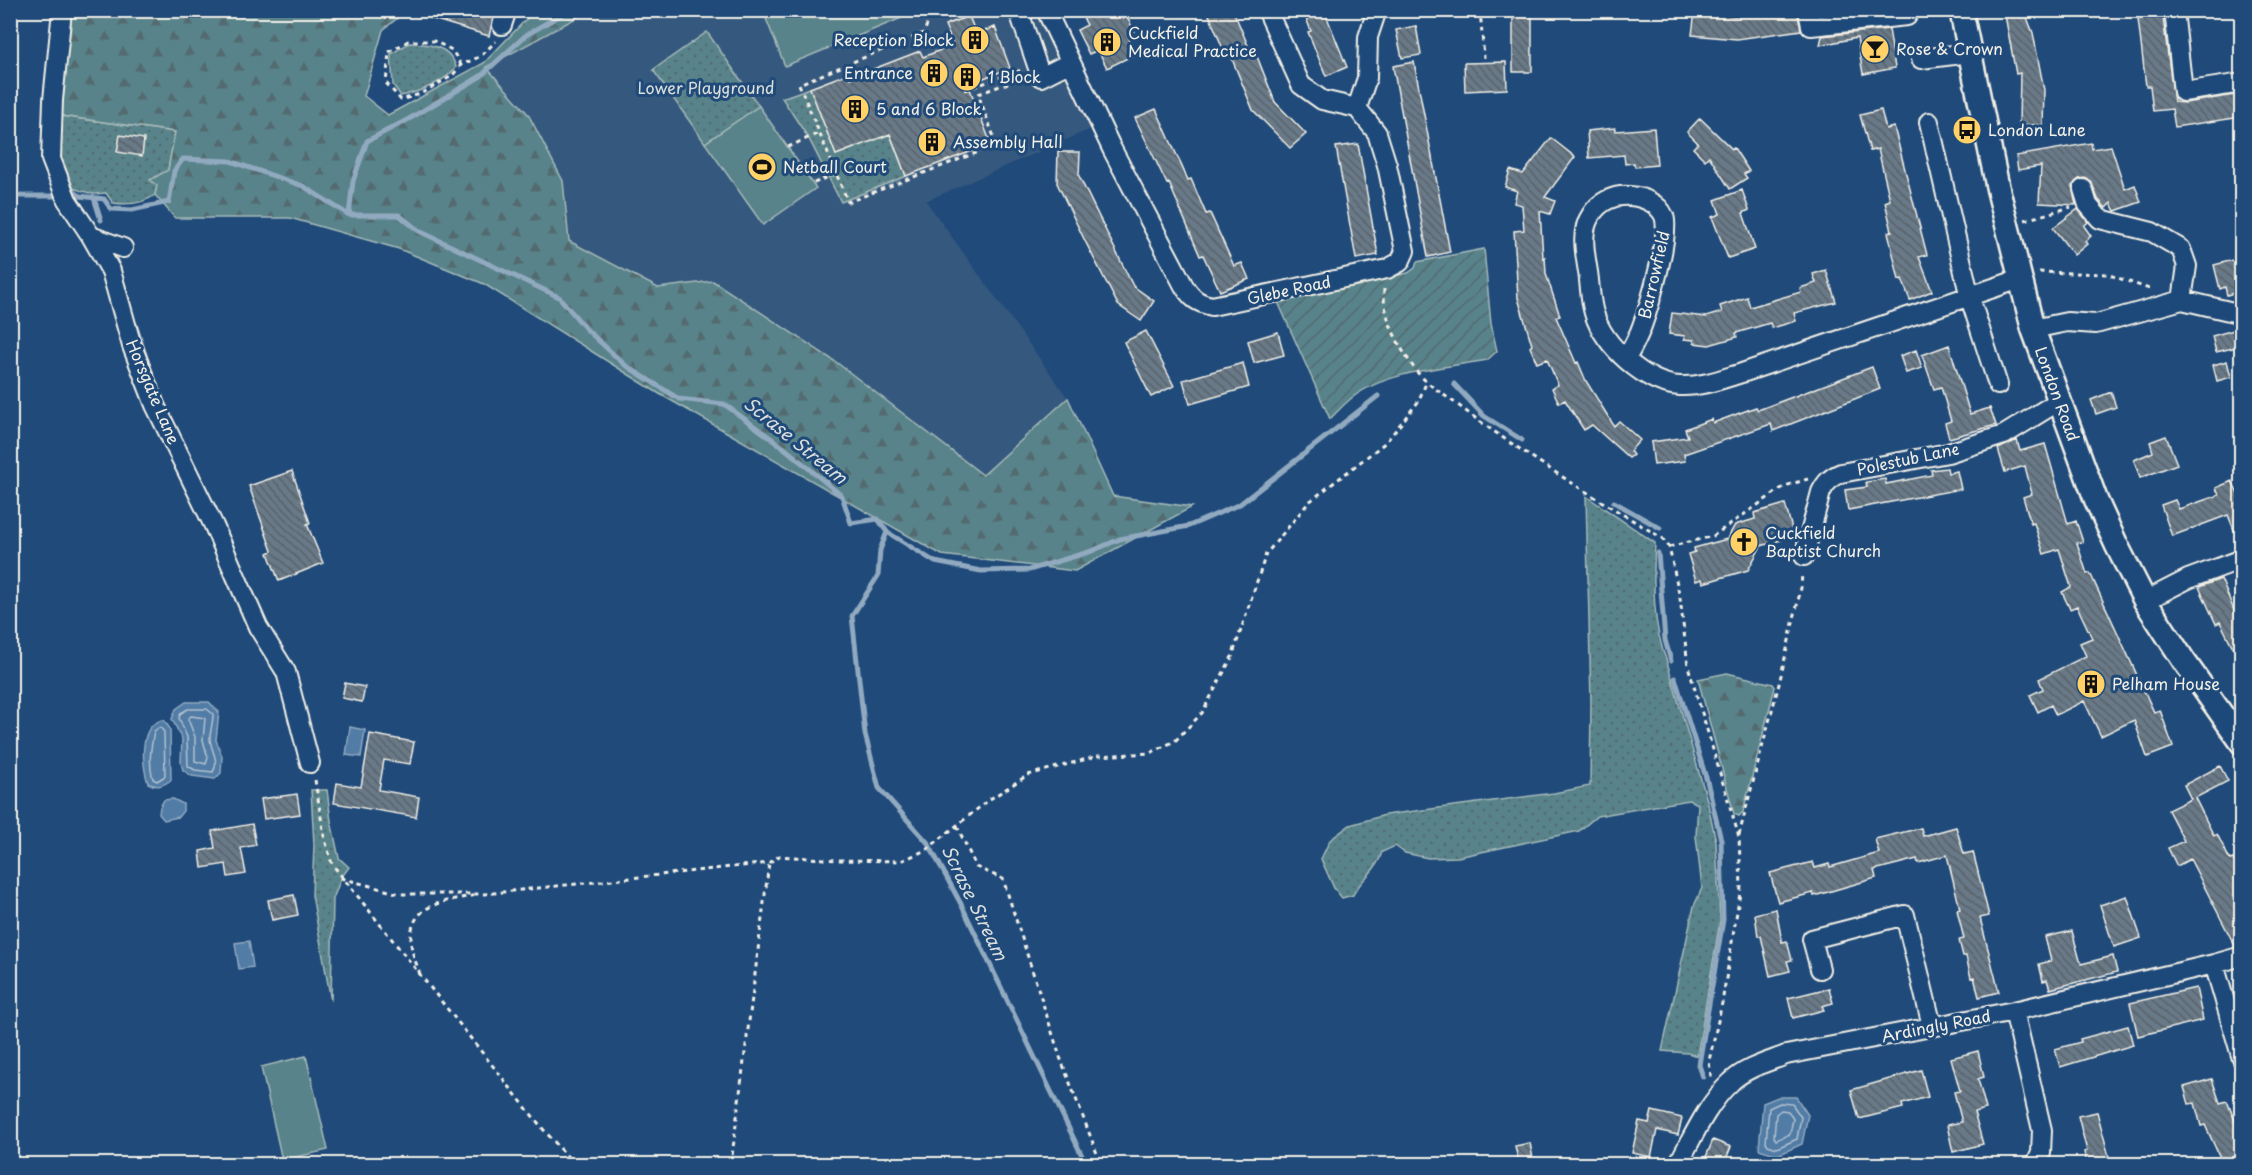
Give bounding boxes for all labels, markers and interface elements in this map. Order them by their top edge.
place label: Cuckfield Medical Practice [1128,20,1257,62]
building icon: Reception Block [959,24,991,56]
building icon: Cuckfield Medical Practice [1091,26,1123,58]
place label: Reception Block [833,27,954,51]
bar icon: Rose & Crown [1859,33,1891,65]
place label: Rose & Crown [1896,36,2003,60]
building icon: Entrance [918,57,950,89]
place label: Entrance [844,60,913,84]
building icon: 1 Block [951,61,983,93]
place label: 1 Block [988,64,1041,88]
park label: Lower Playground [638,75,774,99]
building icon: 5 and 6 Block [839,93,871,125]
place label: 5 and 6 Block [876,96,982,120]
bus stop icon: London Lane [1951,114,1983,146]
place label: London Lane [1988,117,2086,141]
building icon: Assembly Hall [916,126,948,158]
place label: Assembly Hall [953,129,1063,153]
sports icon: Netball Court [746,151,778,183]
place label: Netball Court [783,154,887,178]
street label: Barrowfield [1631,228,1675,321]
street label: Glebe Road [1245,268,1333,310]
street label: Horsgate Lane [121,335,187,448]
street label: London Road [2030,343,2086,444]
water label: Scrase Stream [738,390,854,490]
street label: Polestub Lane [1854,435,1961,481]
place label: Cuckfield Baptist Church [1765,520,1881,562]
church icon: Cuckfield Baptist Church [1728,526,1760,558]
building icon: Pelham House [2075,668,2107,700]
place label: Pelham House [2112,671,2220,695]
water label: Scrase Stream [936,840,1015,965]
street label: Ardingly Road [1879,1003,1993,1047]

